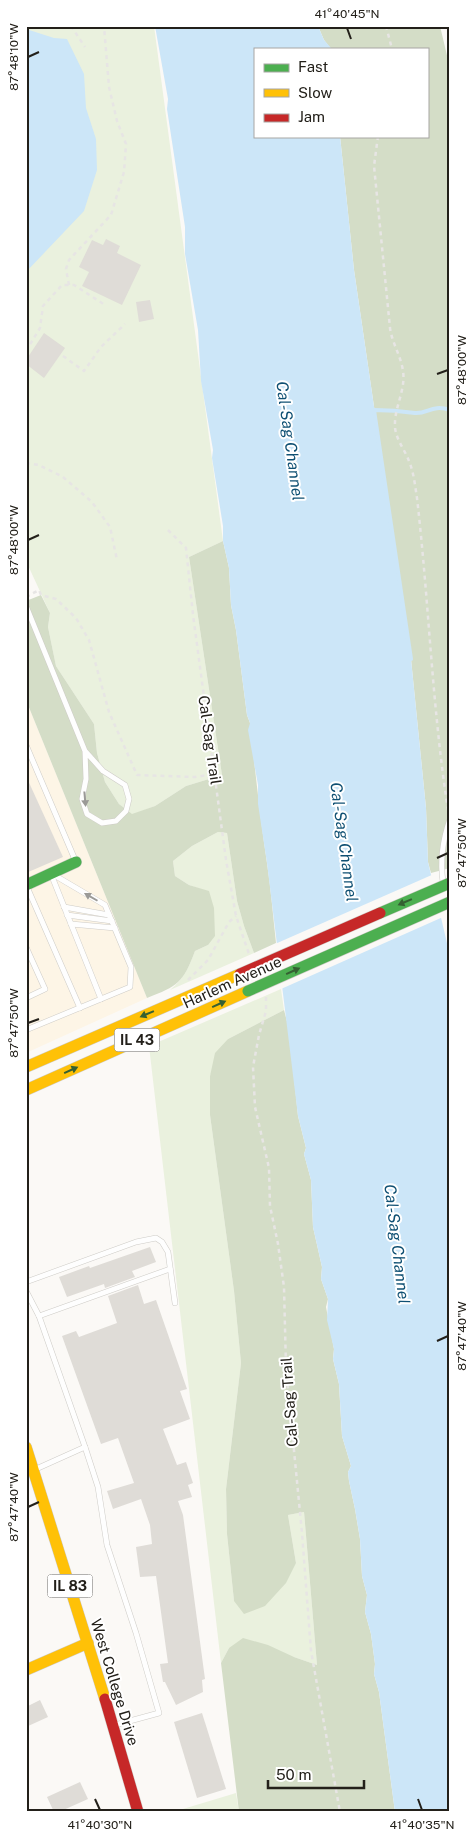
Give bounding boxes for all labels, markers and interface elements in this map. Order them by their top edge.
text: 41°40'45"N [314,7,380,21]
text: 87°48'10"W [7,23,21,91]
legend [254,48,428,138]
text: Fast [298,58,328,75]
text: Slow [298,84,333,101]
text: Jam [298,108,325,125]
text: 87°48'00"W [455,335,469,405]
water label: Cal-Sag Channel [272,380,308,502]
text: 87°48'00"W [7,505,21,575]
street label: Cal-Sag Trail [195,694,225,786]
water label: Cal-Sag Channel [326,781,362,903]
one-way arrow [81,792,89,808]
text: 87°47'50"W [455,818,469,888]
one-way arrow [84,892,98,901]
one-way arrow [398,899,412,907]
street label: Harlem Avenue [180,953,284,1011]
one-way arrow [286,967,300,975]
text: 87°47'50"W [7,988,21,1058]
one-way arrow [212,999,226,1007]
one-way arrow [140,1010,154,1018]
road number: IL 43 [114,1028,160,1052]
one-way arrow [64,1065,78,1073]
water label: Cal-Sag Channel [380,1183,414,1305]
text: 87°47'40"W [455,1301,469,1371]
street label: Cal-Sag Trail [277,1356,301,1448]
text: 87°47'40"W [7,1472,21,1542]
road number: IL 83 [48,1574,92,1598]
street label: West College Drive [88,1617,142,1747]
scale bar [268,1758,365,1790]
text: 50 m [276,1766,311,1783]
text: 41°40'30"N [68,1818,132,1832]
text: 41°40'35"N [389,1818,455,1832]

